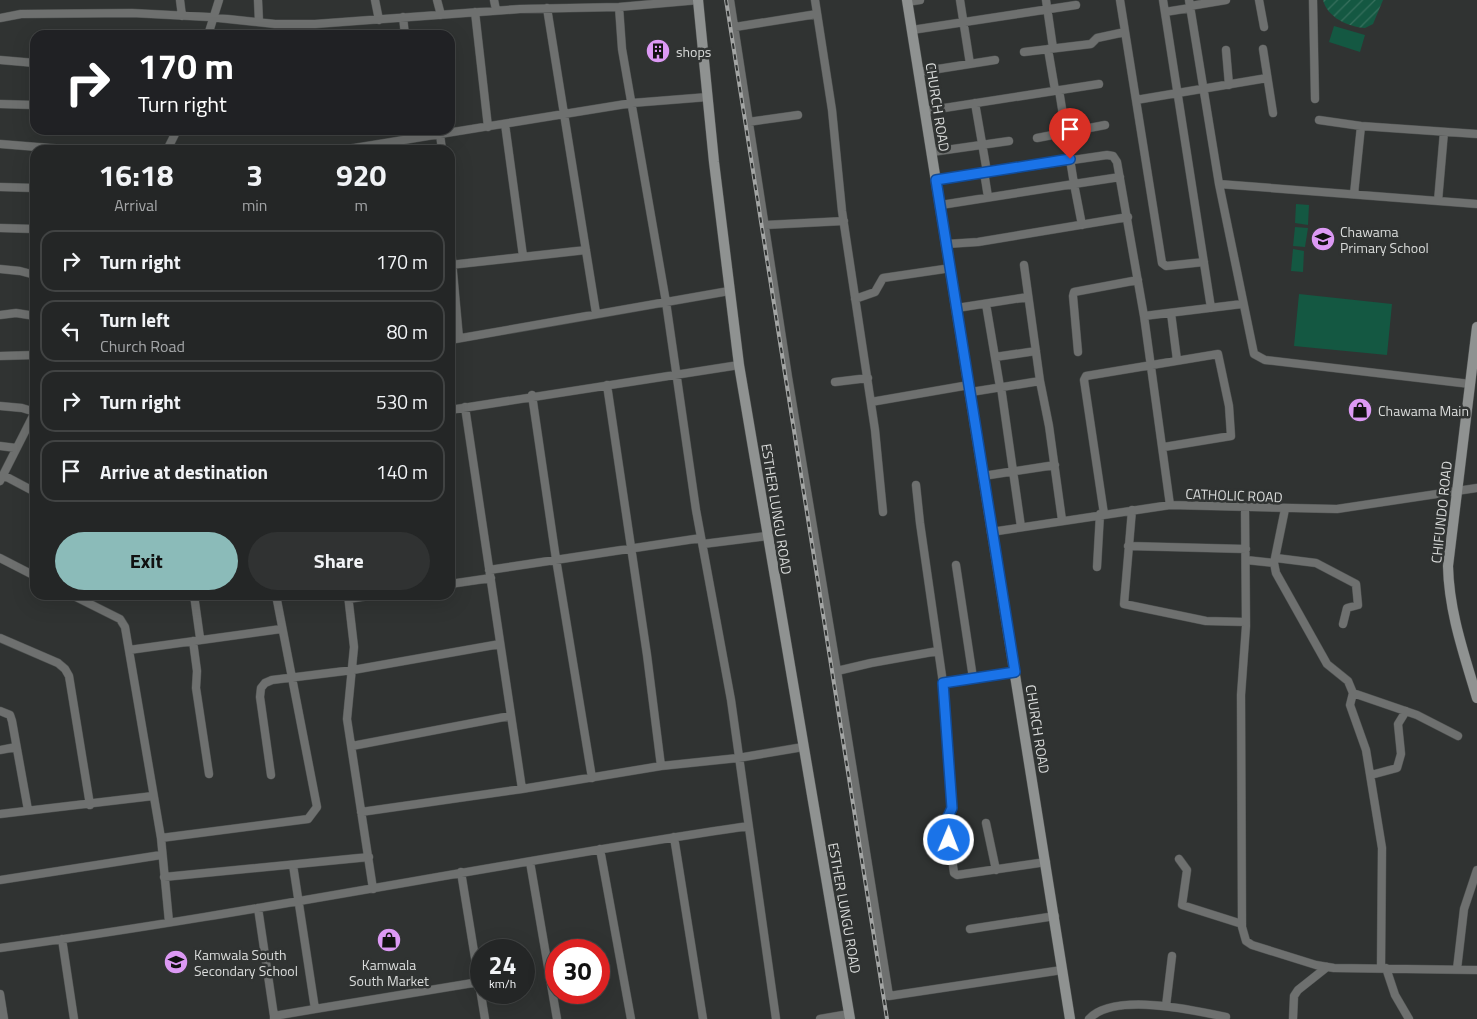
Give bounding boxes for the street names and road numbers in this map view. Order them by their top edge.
street label: CHURCH ROAD [921,61,955,153]
street label: ESTHER LUNGU ROAD [756,442,798,576]
street label: CHIFUNDO ROAD [1425,460,1457,564]
street label: CATHOLIC ROAD [1185,483,1283,507]
street label: CHURCH ROAD [1021,683,1055,775]
street label: ESTHER LUNGU ROAD [823,841,867,975]

